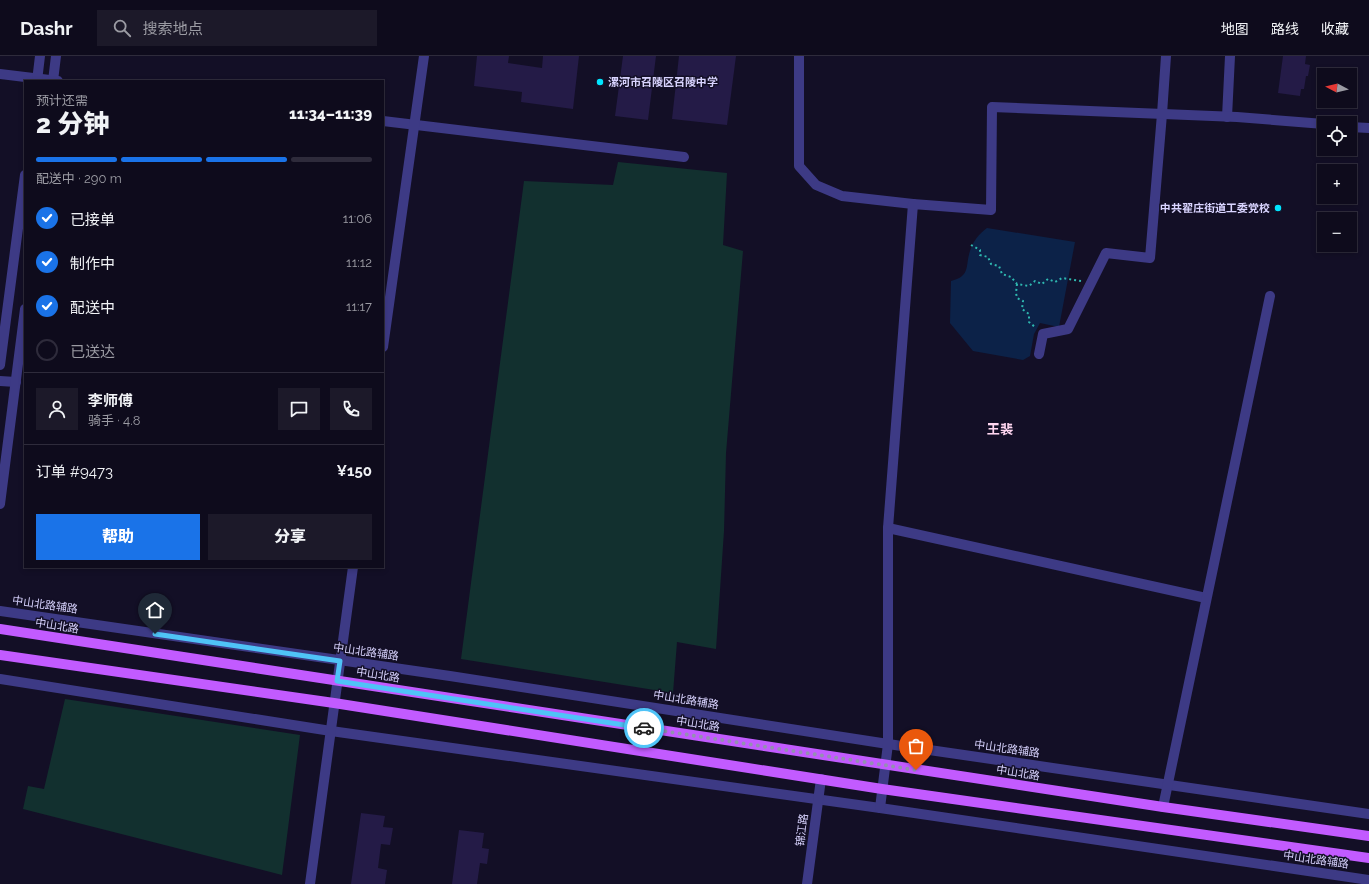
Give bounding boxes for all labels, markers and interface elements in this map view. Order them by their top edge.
search box [97,10,377,46]
text: Dashr [20,17,73,39]
icon: search [111,17,133,39]
text: 搜索地点 [143,20,203,38]
text: 地图 [1221,21,1249,37]
text: 路线 [1271,21,1299,37]
text: 收藏 [1321,21,1349,37]
north arrow [1317,68,1357,108]
map controls [1317,68,1357,252]
place label: 漯河市召陵区召陵中学 [608,76,718,89]
marker: 漯河市召陵区召陵中学 [595,77,605,87]
text: 预计还需 [36,93,88,108]
text: 11:34–11:39 [289,105,372,123]
text: 2 分钟 [36,109,109,139]
button: locate [1317,116,1357,156]
button: + [1317,164,1357,204]
text: 配送中 · 290 m [36,171,122,186]
place label: 中共翟庄街道工委党校 [1160,202,1270,215]
marker: 中共翟庄街道工委党校 [1273,203,1283,213]
icon: check [36,207,58,229]
text: 已接单 [70,211,115,229]
text: 11:06 [343,211,372,226]
button: − [1317,212,1357,252]
icon: check [36,251,58,273]
text: 制作中 [70,255,115,273]
text: 11:12 [346,255,372,270]
icon: check [36,295,58,317]
text: 配送中 [70,299,115,317]
text: 11:17 [346,299,372,314]
text: 已送达 [70,343,115,361]
button: person [36,388,78,430]
button: chat [278,388,320,430]
button: phone [330,388,372,430]
text: 李师傅 [88,392,133,410]
text: 骑手 · 4.8 [88,413,140,428]
district label: 王裴 [987,422,1013,437]
text: ¥150 [336,462,372,480]
text: 订单 #9473 [36,463,113,481]
button: 帮助 [36,514,200,560]
button: 分享 [208,514,372,560]
pin [138,593,172,634]
street label: 中山北路辅路 [11,594,79,616]
icon: home [144,599,166,621]
street label: 中山北路 [34,616,80,636]
street label: 中山北路辅路 [332,641,400,663]
street label: 中山北路 [355,665,401,685]
street label: 中山北路辅路 [652,688,720,712]
courier [624,708,664,748]
street label: 中山北路 [675,714,721,734]
icon: car [633,717,655,739]
pin [899,729,933,770]
icon: bag [905,735,927,757]
street label: 中山北路辅路 [973,738,1041,760]
street label: 中山北路 [995,763,1041,783]
street label: 锦江路 [794,813,810,847]
street label: 中山北路辅路 [1282,849,1350,871]

